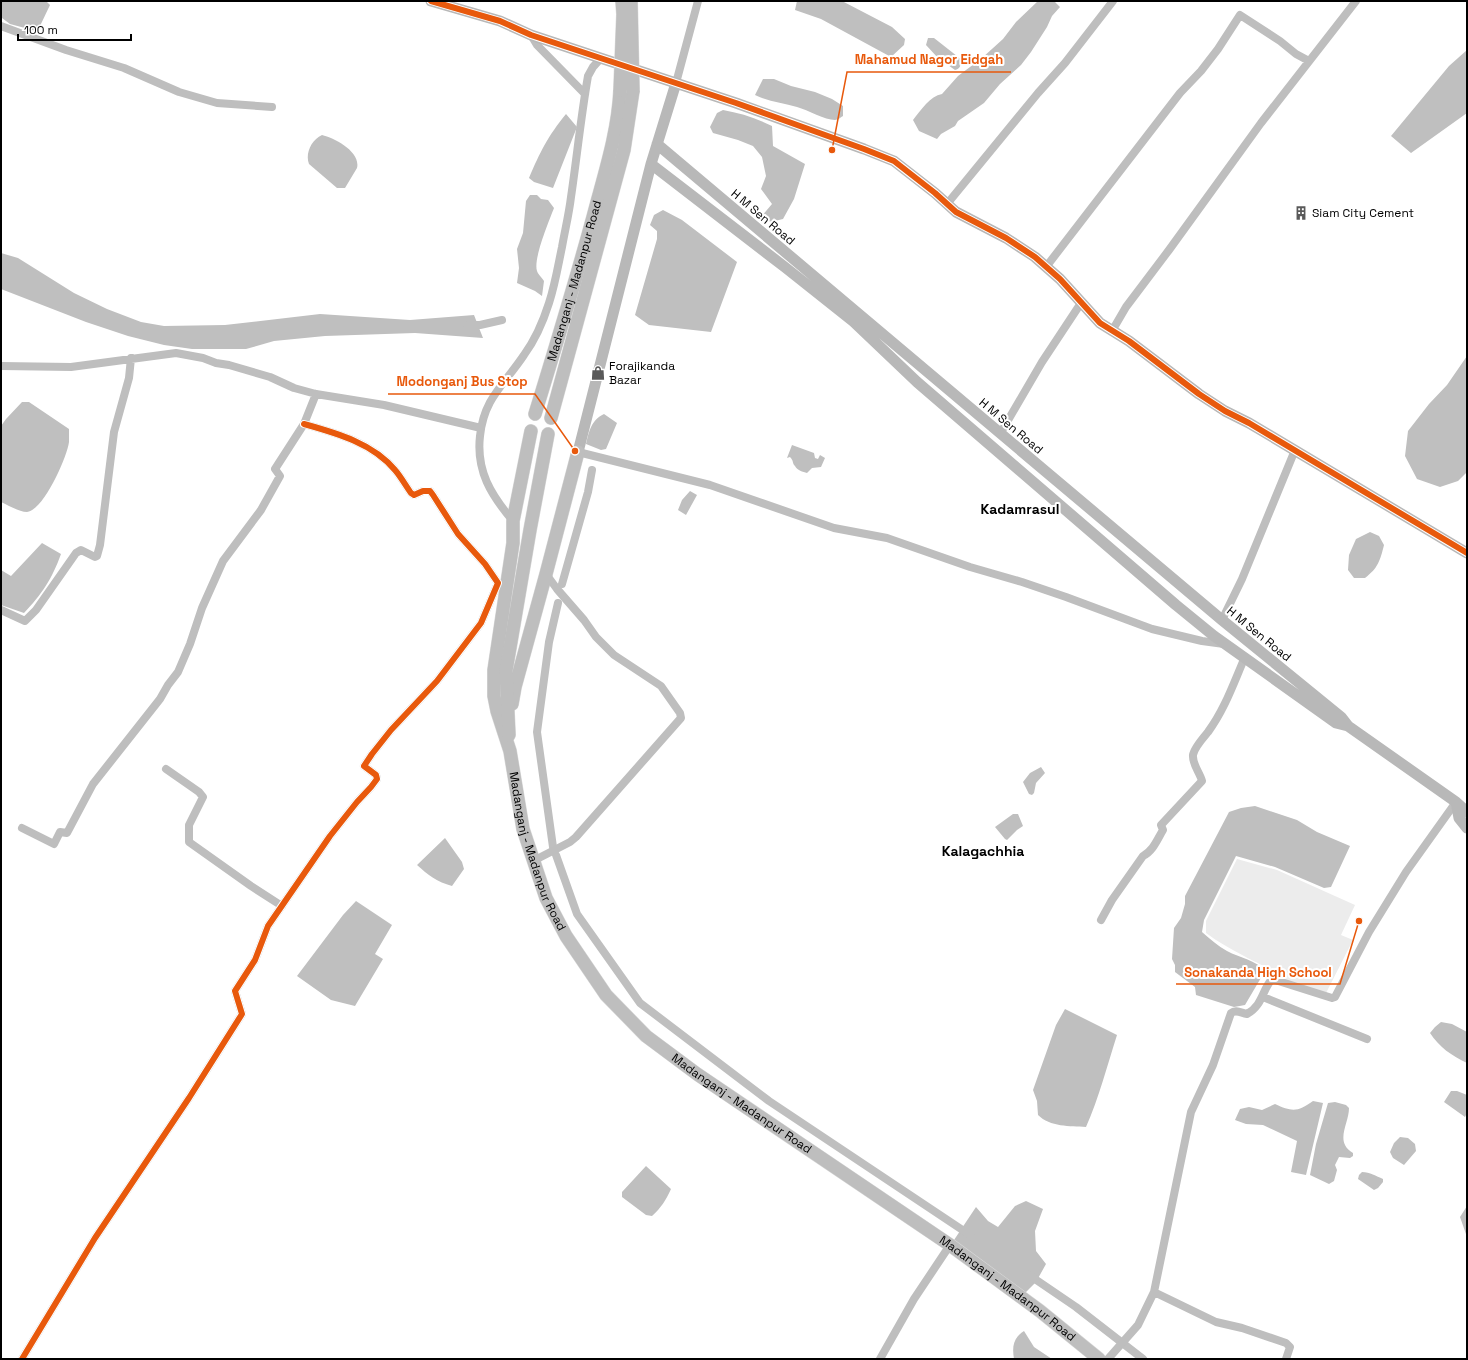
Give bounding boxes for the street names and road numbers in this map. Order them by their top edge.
street label: H M Sen Road [728,186,798,248]
street label: Madanganj - Madanpur Road [544,199,605,363]
street label: H M Sen Road [976,395,1046,457]
street label: H M Sen Road [1223,603,1295,665]
street label: Madanganj - Madanpur Road [506,771,570,933]
street label: Madanganj - Madanpur Road [668,1050,815,1157]
street label: Madanganj - Madanpur Road [936,1232,1079,1345]

